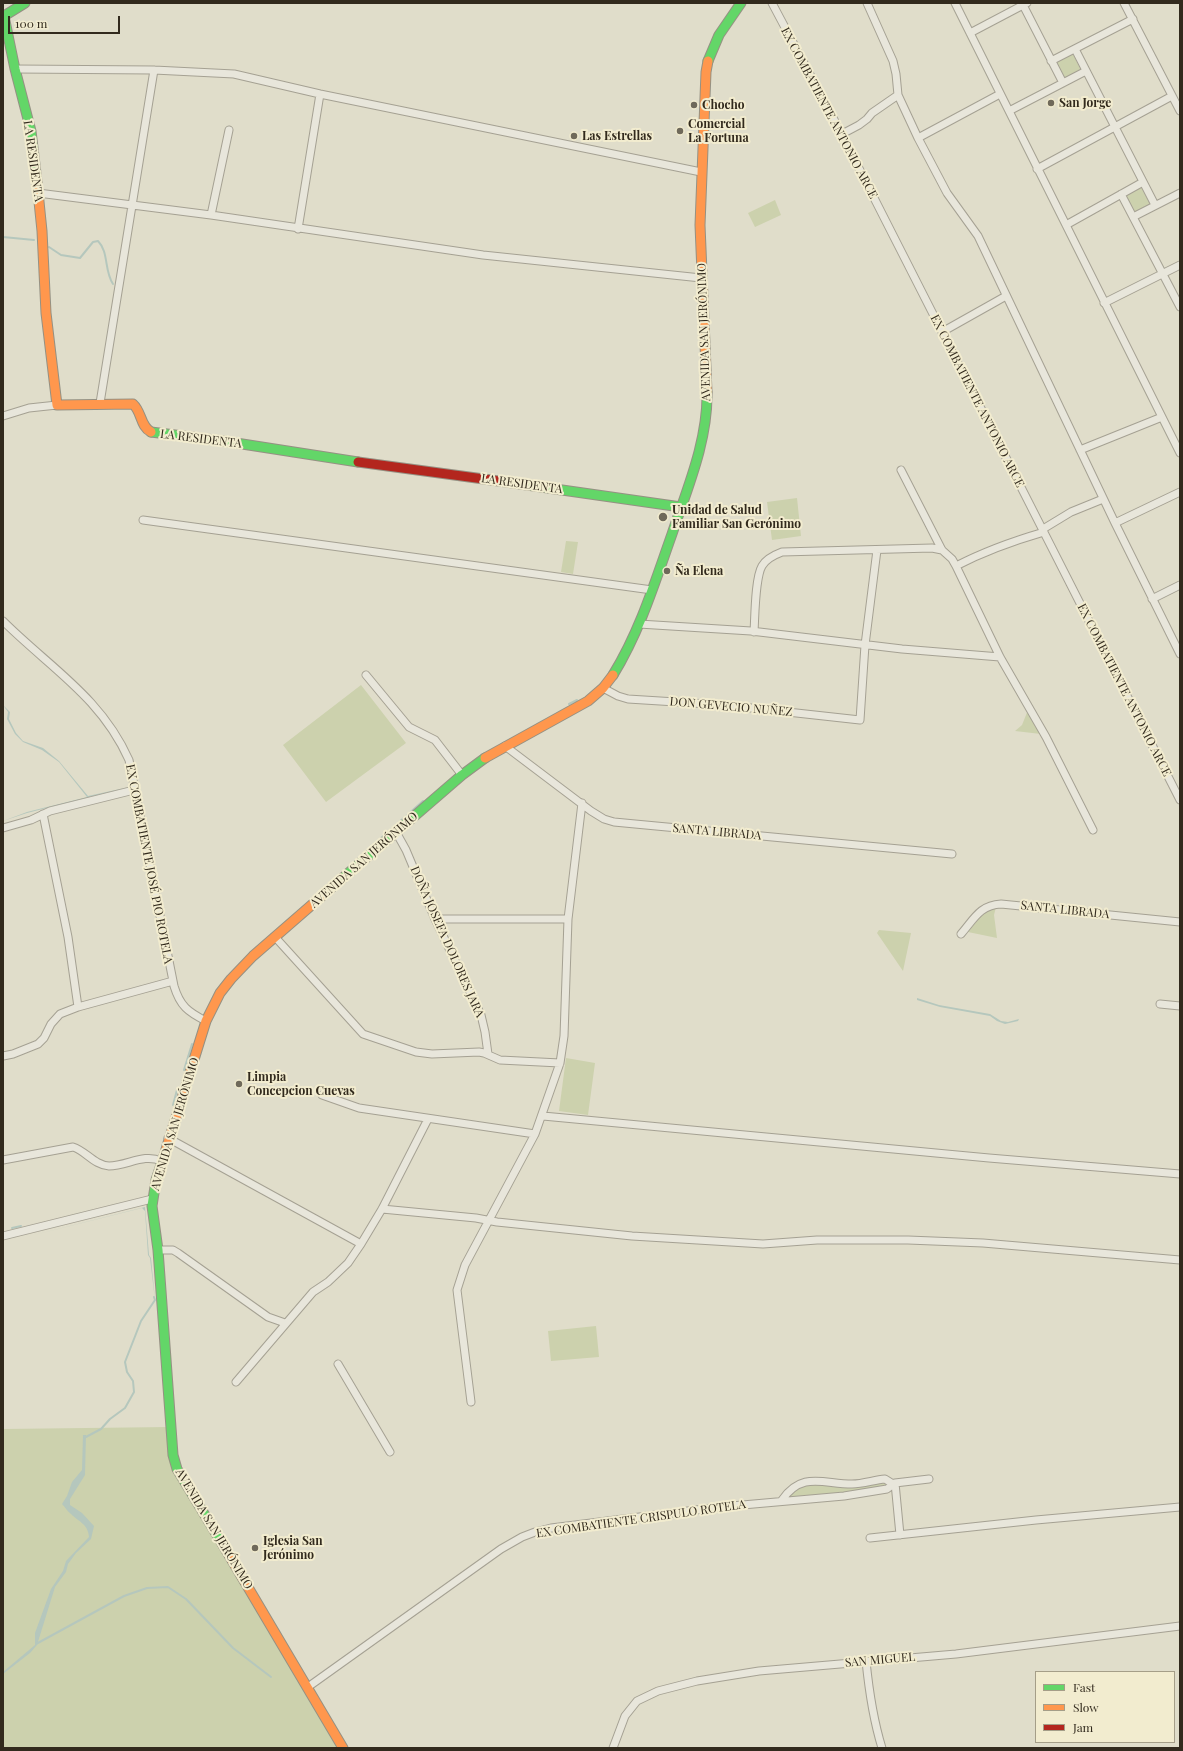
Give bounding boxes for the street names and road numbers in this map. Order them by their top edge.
street label: EX COMBATIENTE ANTONIO ARCE [778,25,880,201]
street label: LA RESIDENTA [20,119,46,203]
street label: AVENIDA SAN JERÓNIMO [694,263,714,401]
street label: EX COMBATIENTE ANTONIO ARCE [927,312,1027,490]
street label: LA RESIDENTA [159,427,243,451]
street label: LA RESIDENTA [480,471,564,497]
street label: EX COMBATIENTE ANTONIO ARCE [1074,601,1174,779]
street label: DON GEVECIO NUÑEZ [669,694,793,720]
street label: EX COMBATIENTE JOSÉ PIO ROTELA [123,763,175,965]
street label: AVENIDA SAN JERÓNIMO [307,809,421,911]
street label: SANTA LIBRADA [672,821,762,843]
street label: DOÑA JOSEFA DOLORES JARA [407,864,487,1020]
street label: SANTA LIBRADA [1020,898,1110,922]
street label: AVENIDA SAN JERÓNIMO [148,1056,202,1192]
street label: AVENIDA SAN JERÓNIMO [172,1466,256,1592]
street label: EX COMBATIENTE CRISPULO ROTELA [535,1497,747,1541]
street label: SAN MIGUEL [844,1650,916,1670]

